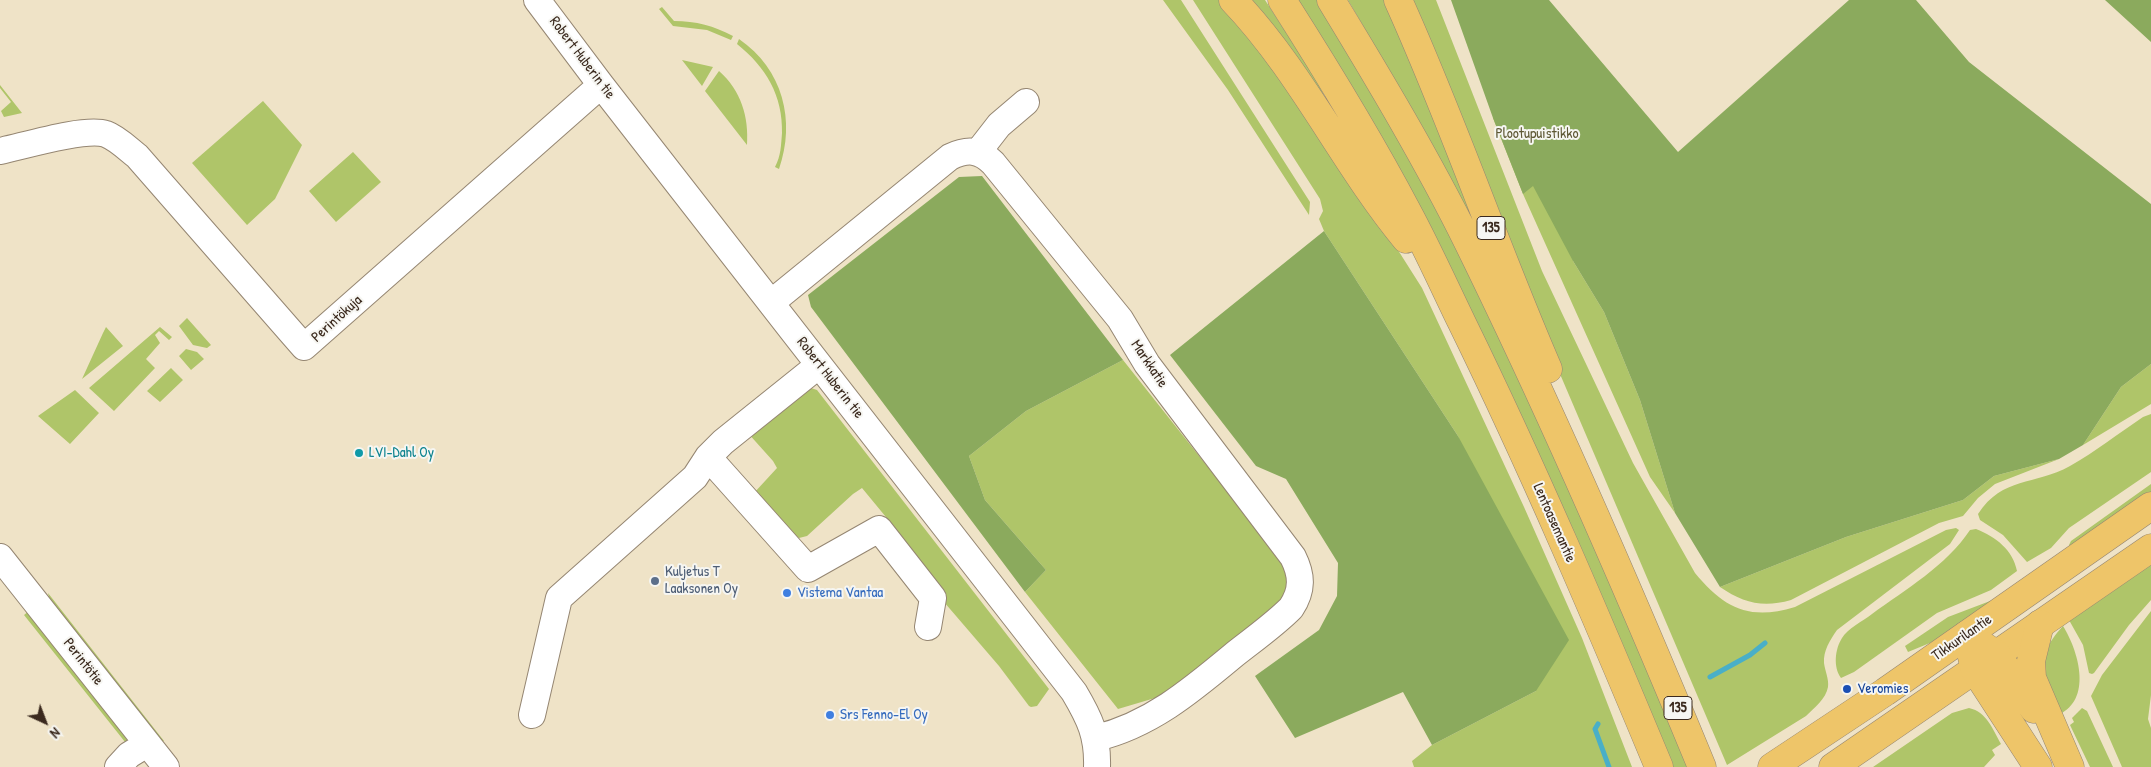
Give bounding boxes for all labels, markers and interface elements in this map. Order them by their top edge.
street label: Robert Huberin tie [545,13,619,103]
park label: Plootupuistikko [1495,125,1579,143]
road number: 135 [1477,217,1505,240]
street label: Perintökuja [308,292,366,346]
street label: Robert Huberin tie [793,334,867,422]
street label: Markkatie [1127,337,1171,391]
place label: LVI-Dahl Oy [369,444,434,462]
marker: LVI-Dahl Oy [353,447,365,459]
street label: Lentoasemantie [1529,481,1579,565]
place label: Kuljetus T Laaksonen Oy [665,563,738,598]
marker: Kuljetus T Laaksonen Oy [649,575,661,587]
place label: Vistema Vantaa [797,584,883,602]
marker: Vistema Vantaa [781,587,793,599]
street label: Tikkurilantie [1929,611,1995,665]
street label: Perintötie [59,635,107,689]
place label: Veromies [1857,680,1909,698]
marker: Veromies [1841,683,1853,695]
road number: 135 [1664,696,1692,720]
north arrow [20,697,70,747]
place label: Srs Fenno-El Oy [840,706,928,724]
marker: Srs Fenno-El Oy [824,709,836,721]
text: N [46,724,65,743]

